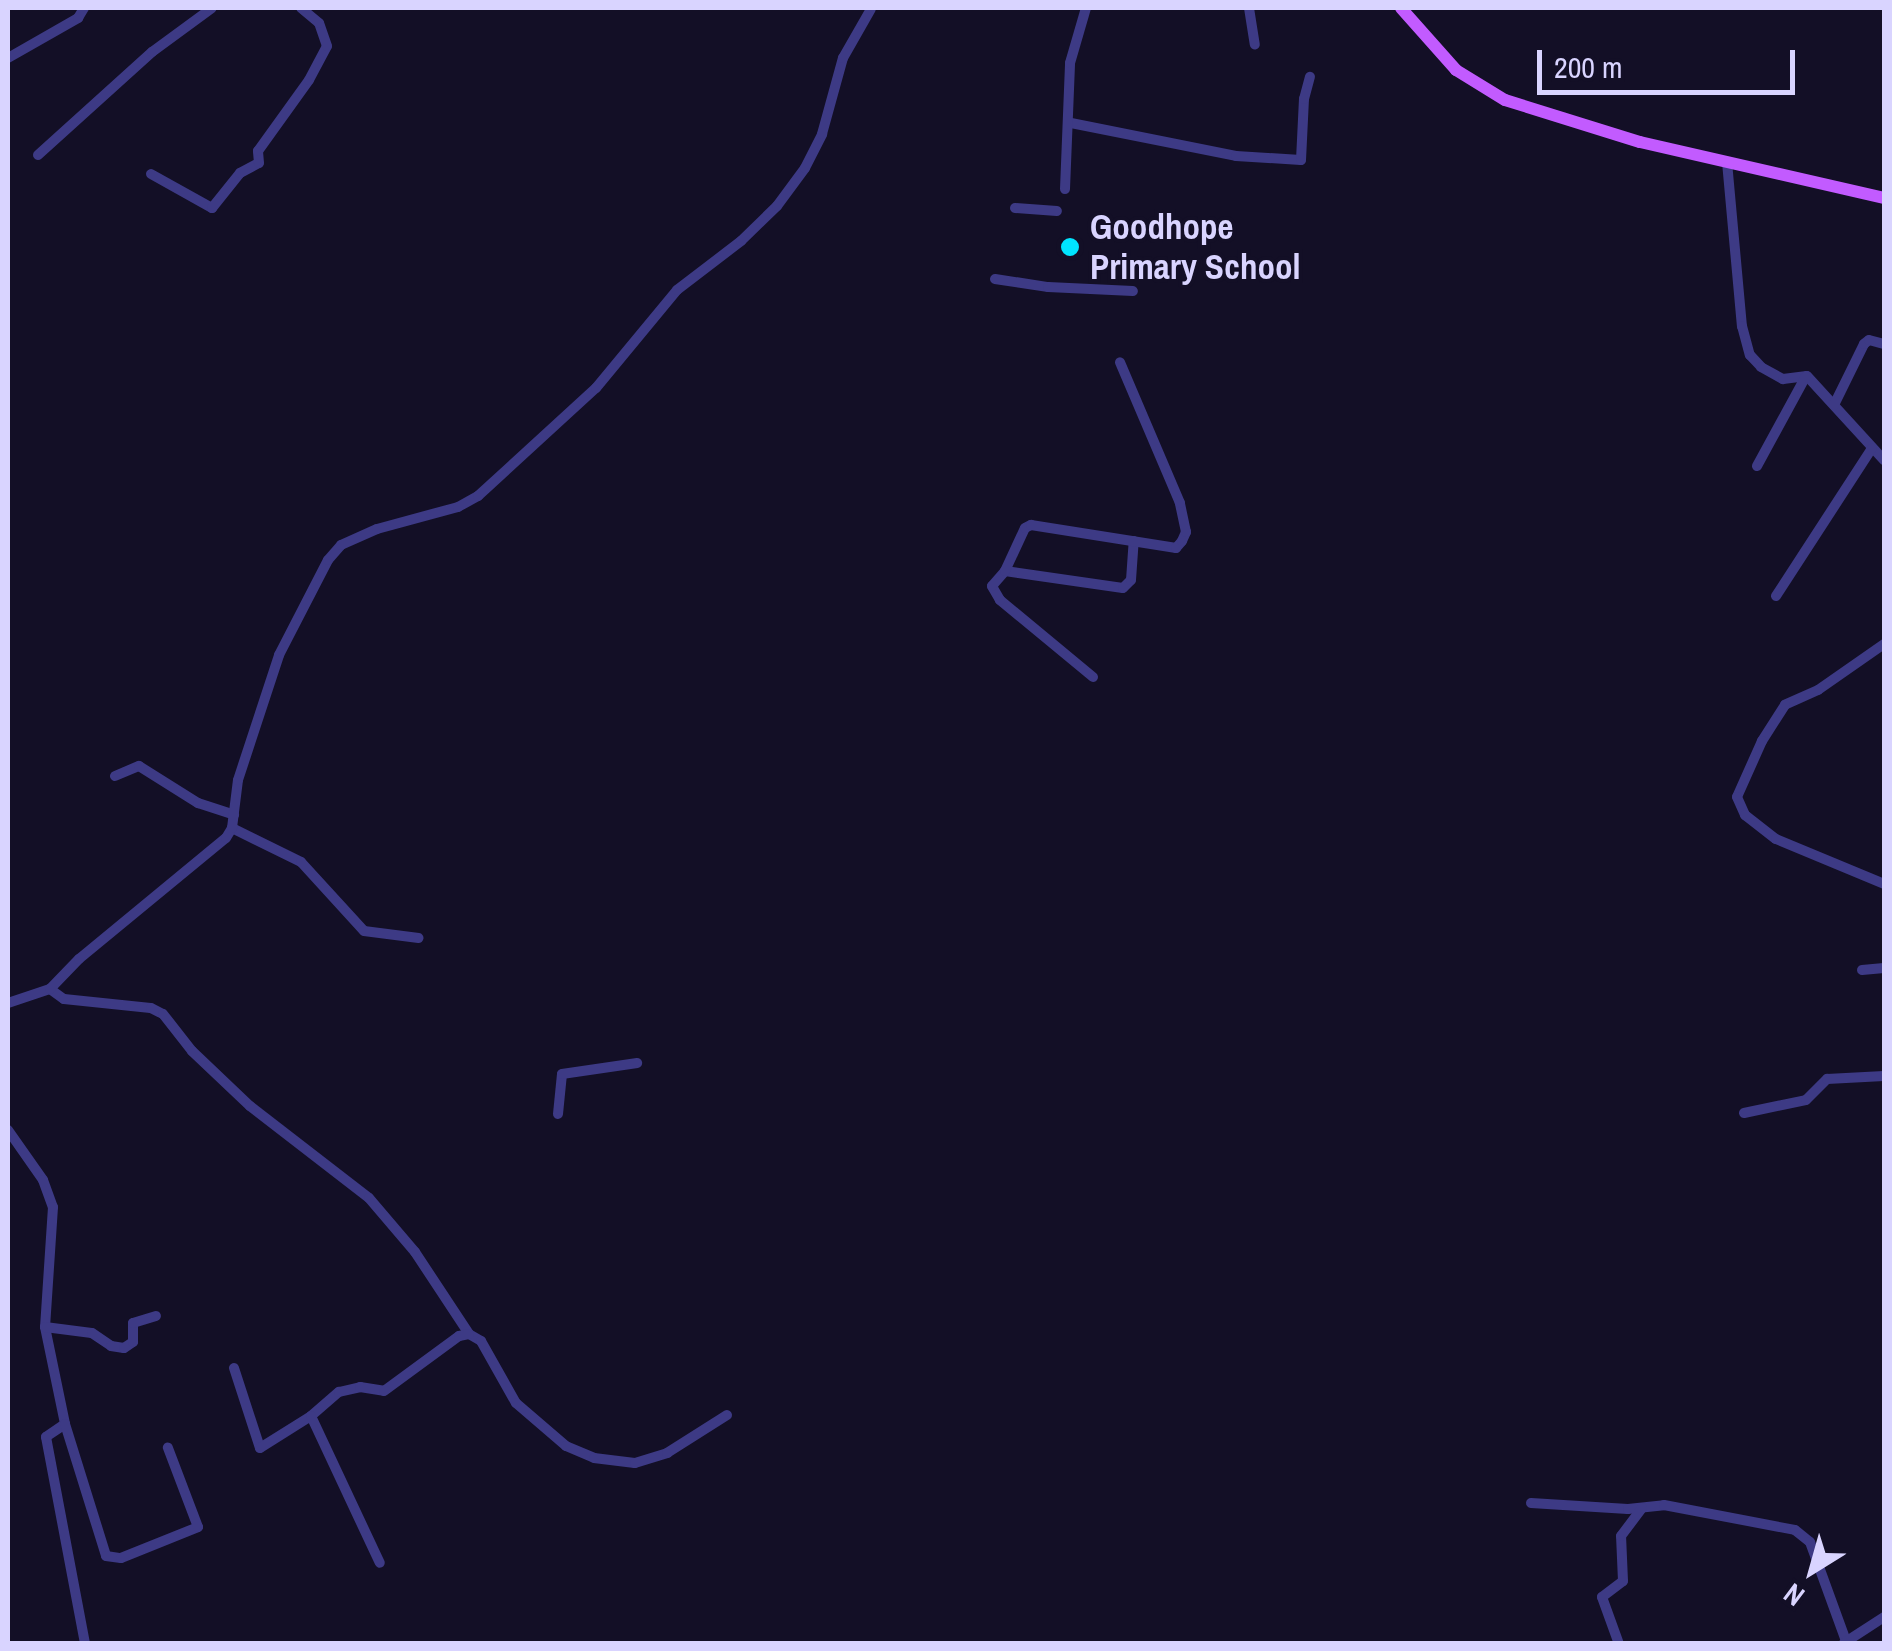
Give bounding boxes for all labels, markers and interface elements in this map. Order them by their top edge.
scale bar [1542,30,1800,92]
text: 200 m [1554,47,1622,87]
place label: Goodhope Primary School [1090,206,1301,288]
marker: Goodhope Primary School [1059,236,1081,258]
north arrow [1762,1521,1862,1621]
text: N [1776,1575,1812,1615]

